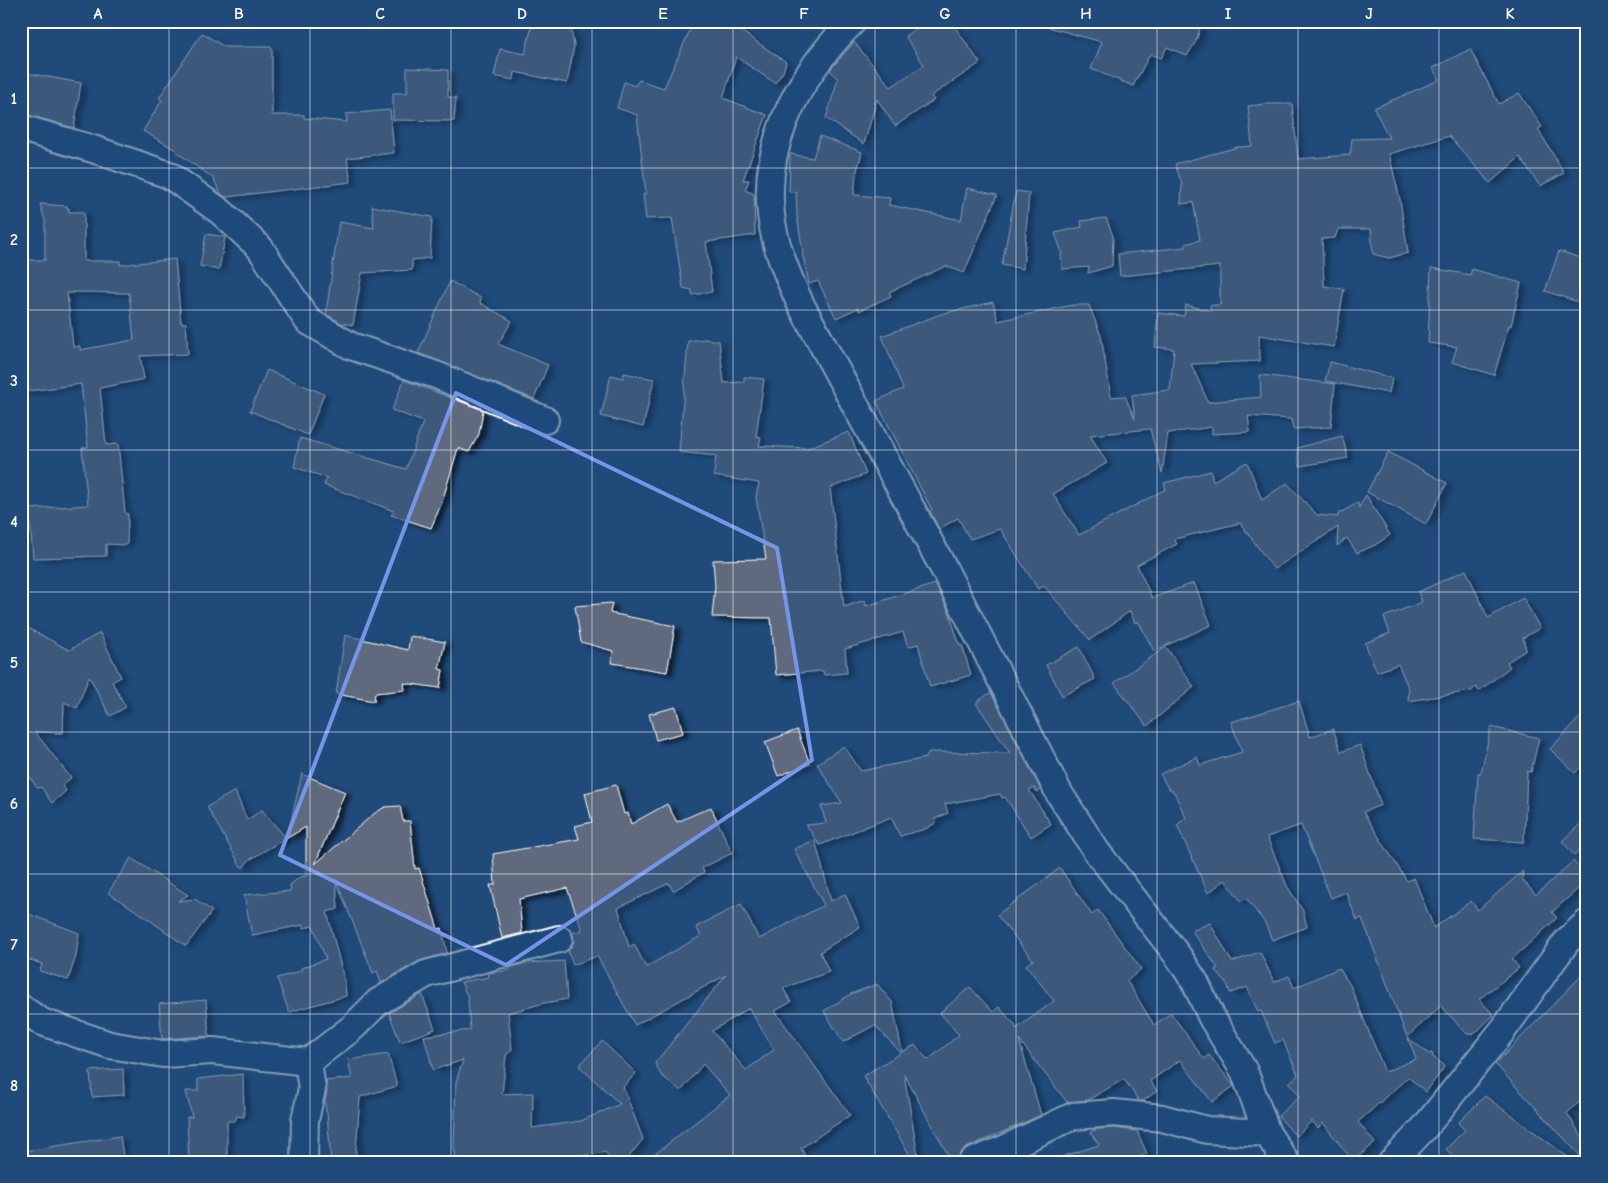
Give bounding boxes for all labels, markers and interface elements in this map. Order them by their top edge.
text: A [94,5,103,23]
text: B [234,5,244,23]
text: C [375,5,385,23]
text: D [517,5,527,23]
text: E [658,5,668,23]
text: F [799,5,809,23]
text: G [939,5,951,23]
text: H [1080,5,1092,23]
text: I [1225,5,1231,23]
text: J [1365,5,1373,23]
text: K [1505,5,1515,23]
text: 1 [11,90,17,108]
text: 2 [10,231,18,249]
text: 3 [10,372,18,390]
text: 4 [10,513,18,531]
text: 5 [10,654,18,672]
text: 6 [10,795,18,813]
text: 7 [10,936,18,954]
text: 8 [10,1077,18,1095]

